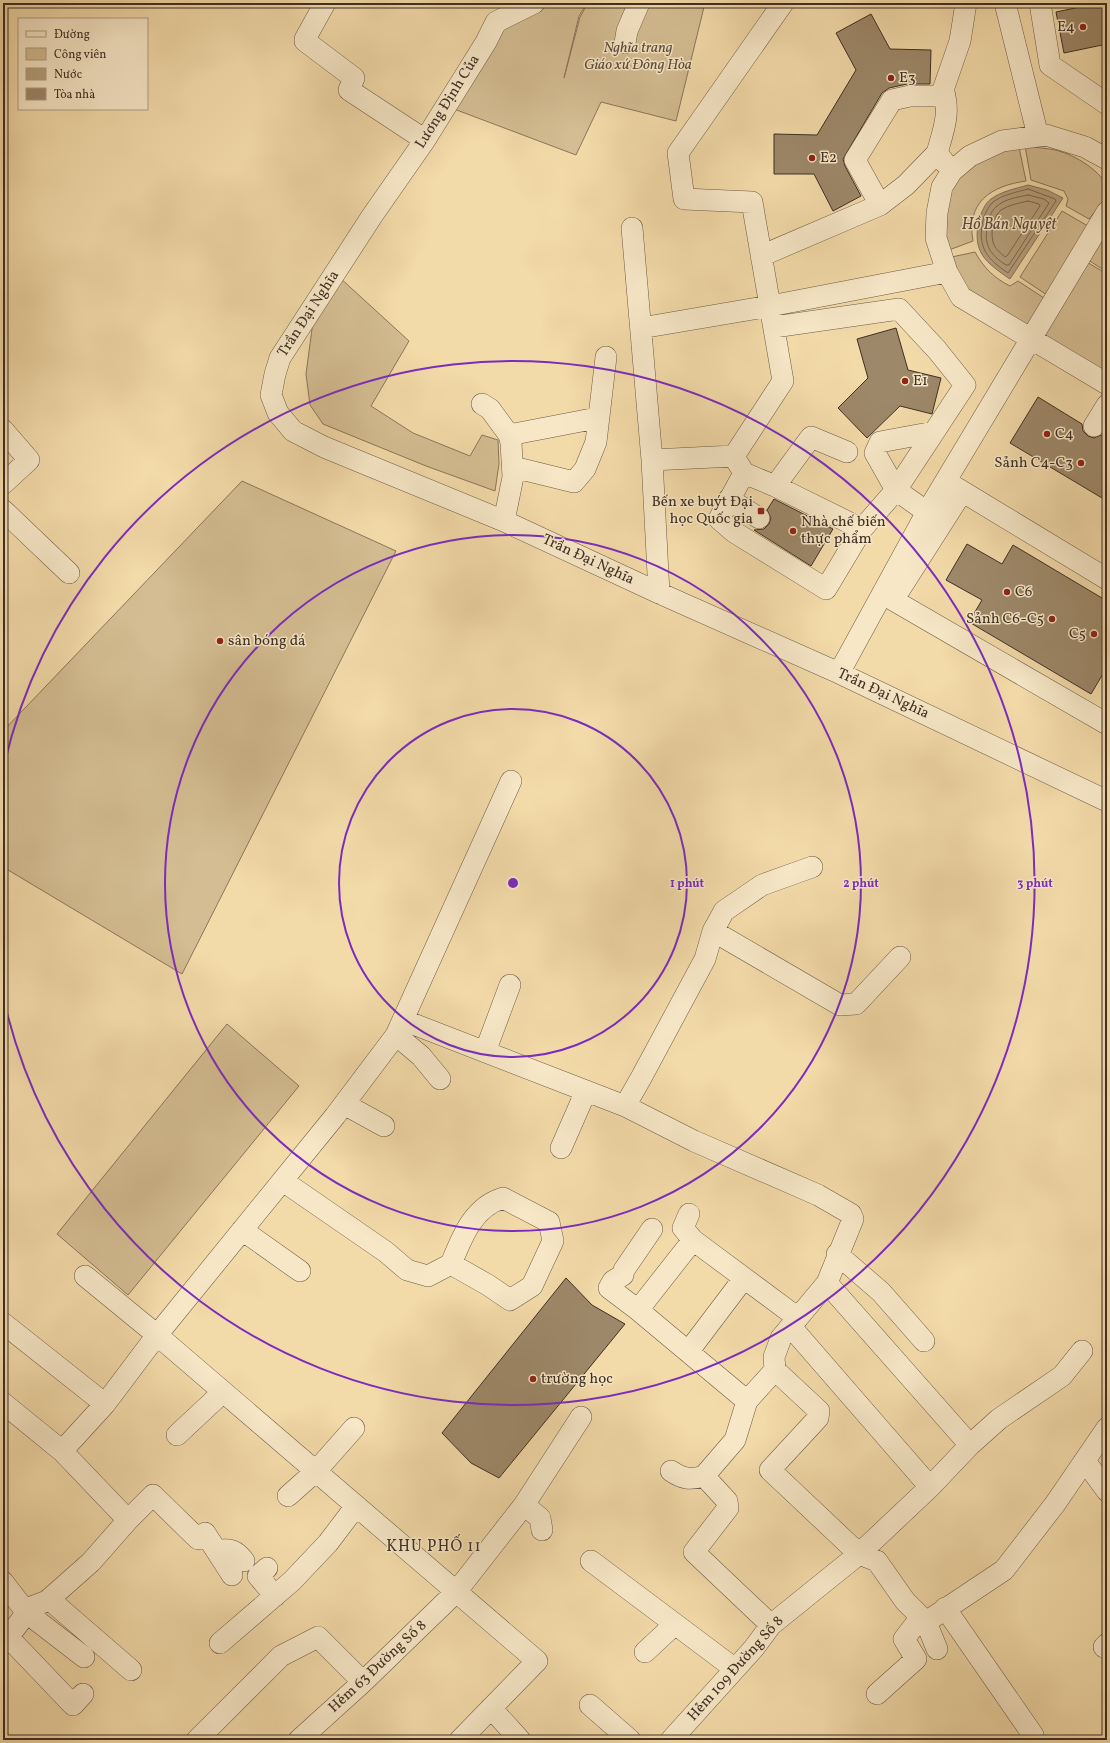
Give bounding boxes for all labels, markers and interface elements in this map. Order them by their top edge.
place label: E4 [1057,17,1075,38]
legend [18,18,148,110]
marker: E4 [1078,22,1088,32]
text: Đường [54,27,90,43]
park label: Nghĩa trang Giáo xứ Đông Hòa [584,38,692,76]
text: Công viên [54,47,106,63]
street label: Lương Định Của [411,51,485,153]
text: Nước [54,67,82,83]
place label: E3 [899,68,916,89]
marker: E3 [886,73,896,83]
text: Tòa nhà [54,87,95,103]
place label: E2 [820,148,837,169]
marker: E2 [807,153,817,163]
water label: Hồ Bán Nguyệt [962,214,1057,236]
street label: Trần Đại Nghĩa [273,267,345,361]
place label: E1 [913,371,928,392]
marker: E1 [900,376,910,386]
place label: C4 [1055,424,1074,445]
marker: C4 [1042,429,1052,439]
place label: Sảnh C4-C3 [994,453,1073,474]
marker: Sảnh C4-C3 [1076,458,1086,468]
place label: Bến xe buýt Đại học Quốc gia [651,492,753,530]
marker: Bến xe buýt Đại học Quốc gia [756,506,766,516]
place label: Nhà chế biến thực phẩm [801,512,886,550]
marker: Nhà chế biến thực phẩm [788,526,798,536]
street label: Trần Đại Nghĩa [538,529,638,591]
place label: C6 [1015,582,1032,603]
marker: C6 [1002,587,1012,597]
place label: Sảnh C6-C5 [966,609,1044,630]
marker: Sảnh C6-C5 [1047,614,1057,624]
place label: C5 [1069,624,1086,645]
marker: C5 [1089,629,1099,639]
place label: sân bóng đá [228,631,306,652]
marker: sân bóng đá [215,636,225,646]
street label: Trần Đại Nghĩa [833,663,933,725]
centre of rings [506,876,520,890]
text: 1 phút [670,876,705,892]
text: 2 phút [843,876,879,892]
text: 3 phút [1017,876,1053,892]
place label: trường học [541,1369,613,1390]
marker: trường học [528,1374,538,1384]
district label: KHU PHỐ 11 [386,1534,482,1558]
street label: Hẻm 109 Đường Số 8 [683,1612,789,1726]
street label: Hẻm 63 Đường Số 8 [324,1616,432,1718]

